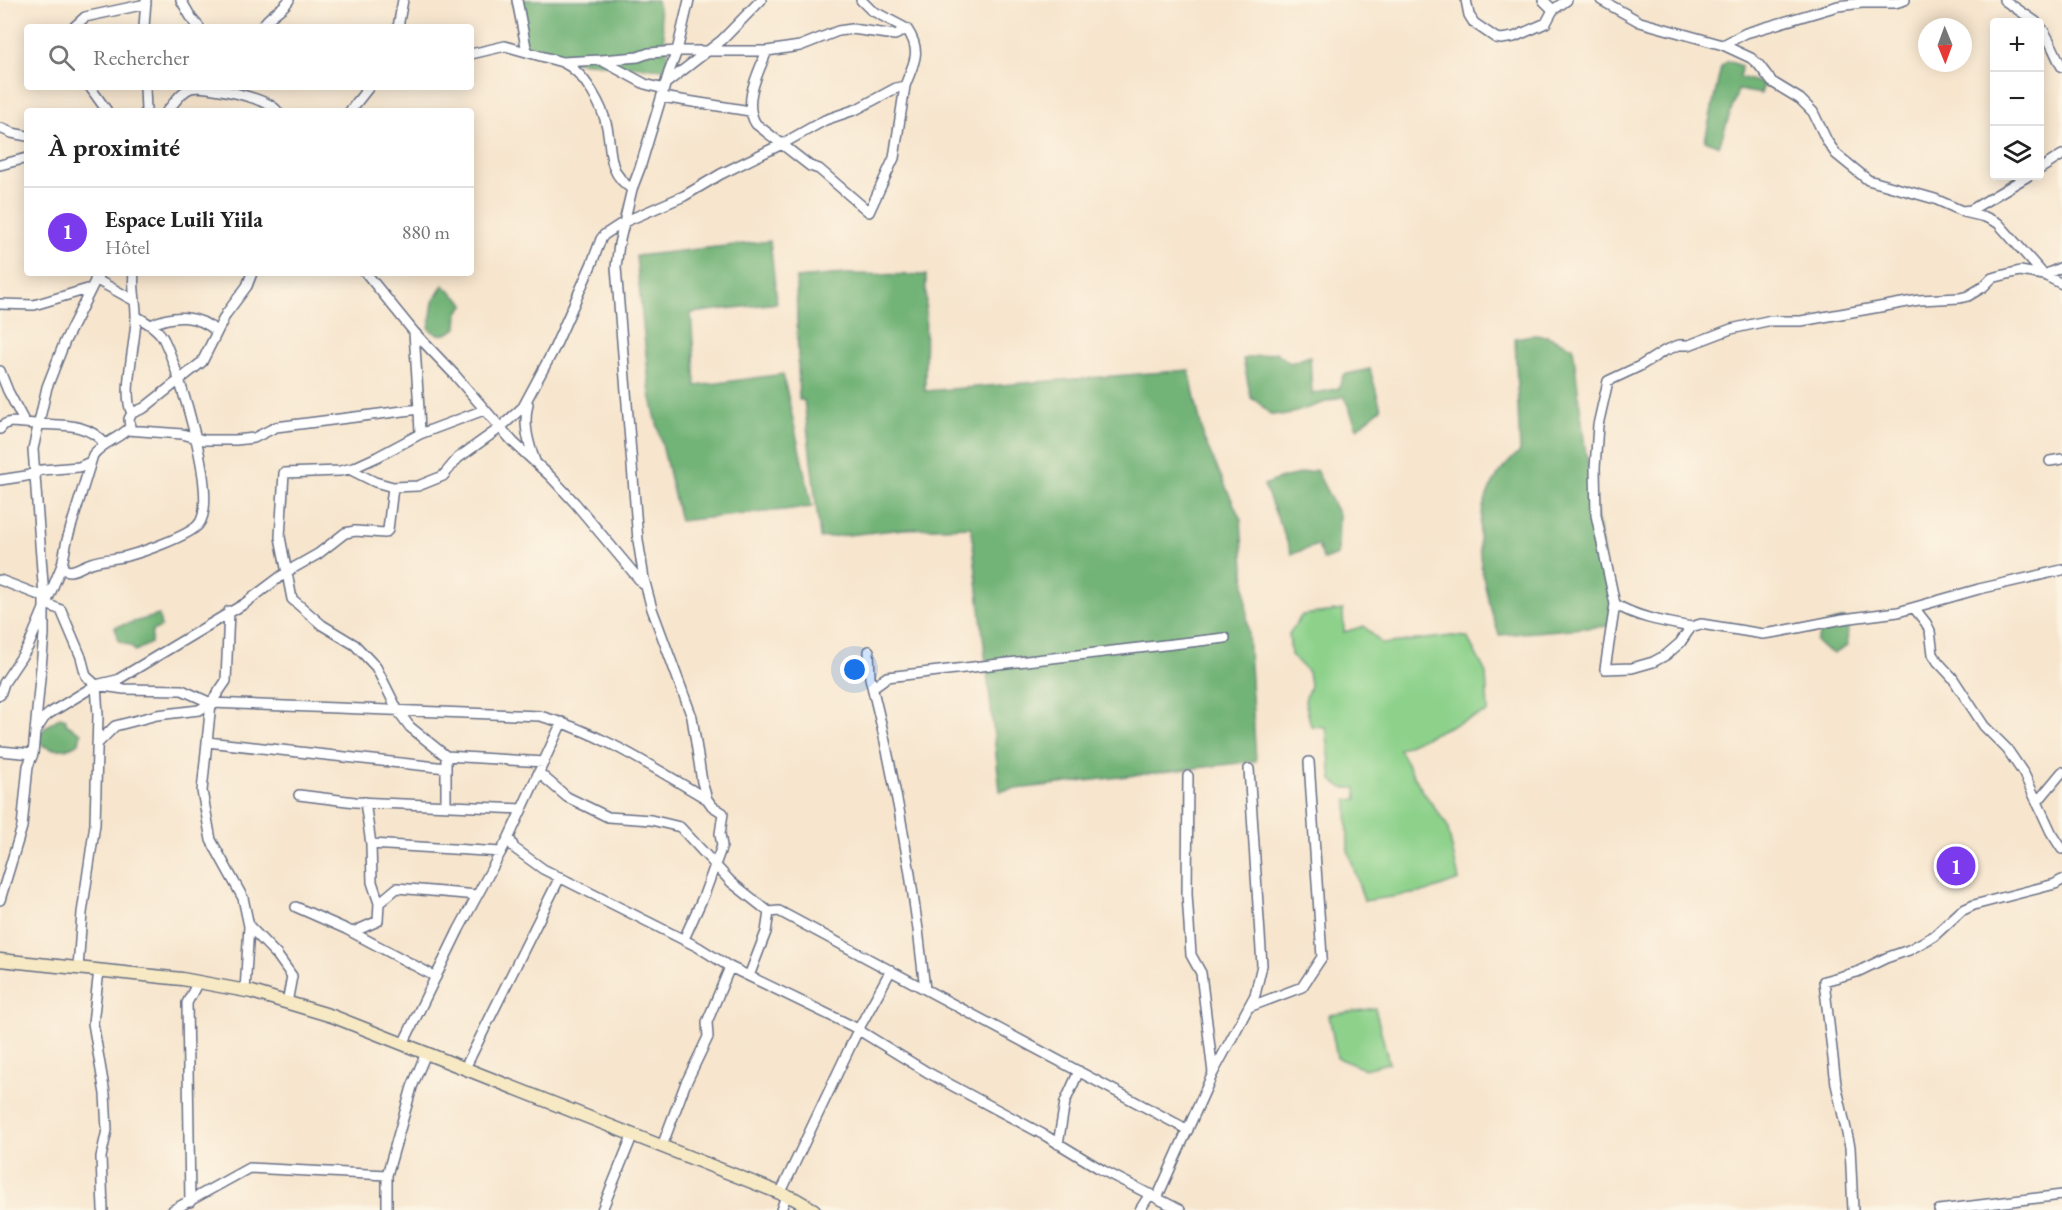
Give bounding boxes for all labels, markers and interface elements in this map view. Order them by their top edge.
north arrow [1918,18,1972,72]
map controls [1990,18,2044,180]
button: + [1990,18,2044,72]
search box [24,24,474,90]
icon: search [45,41,78,74]
text: Rechercher [93,43,189,72]
button: − [1990,72,2044,126]
button: layers [1990,126,2044,180]
text: À proximité [48,130,180,164]
text: Espace Luili Yiila [105,205,263,234]
text: 1 [62,219,73,245]
text: 880 m [402,219,450,245]
text: Hôtel [105,234,150,260]
your location [840,655,869,684]
pin: 1 [1936,844,1976,888]

